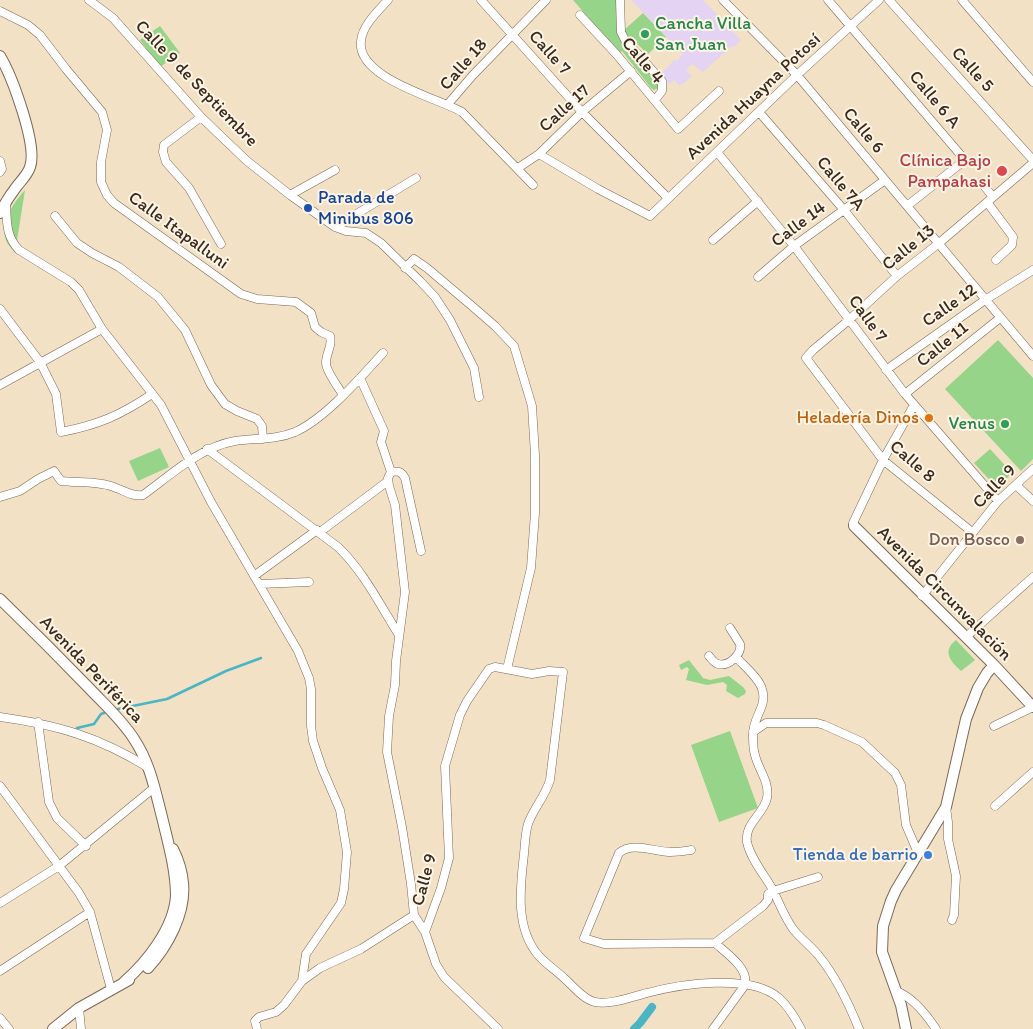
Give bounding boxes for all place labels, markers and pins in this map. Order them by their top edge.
place label: Cancha Villa San Juan [655,13,751,56]
marker: Cancha Villa San Juan [639,28,651,40]
place label: Clínica Bajo Pampahasi [900,150,991,192]
marker: Clínica Bajo Pampahasi [995,164,1009,178]
place label: Parada de Minibus 806 [318,187,414,230]
marker: Parada de Minibus 806 [302,202,314,214]
place label: Heladería Dinos [797,407,919,429]
marker: Heladería Dinos [923,412,935,424]
place label: Venus [949,413,995,435]
marker: Venus [999,418,1011,430]
place label: Don Bosco [928,529,1010,551]
marker: Don Bosco [1014,534,1026,546]
place label: Tienda de barrio [793,844,918,866]
marker: Tienda de barrio [922,849,934,861]

